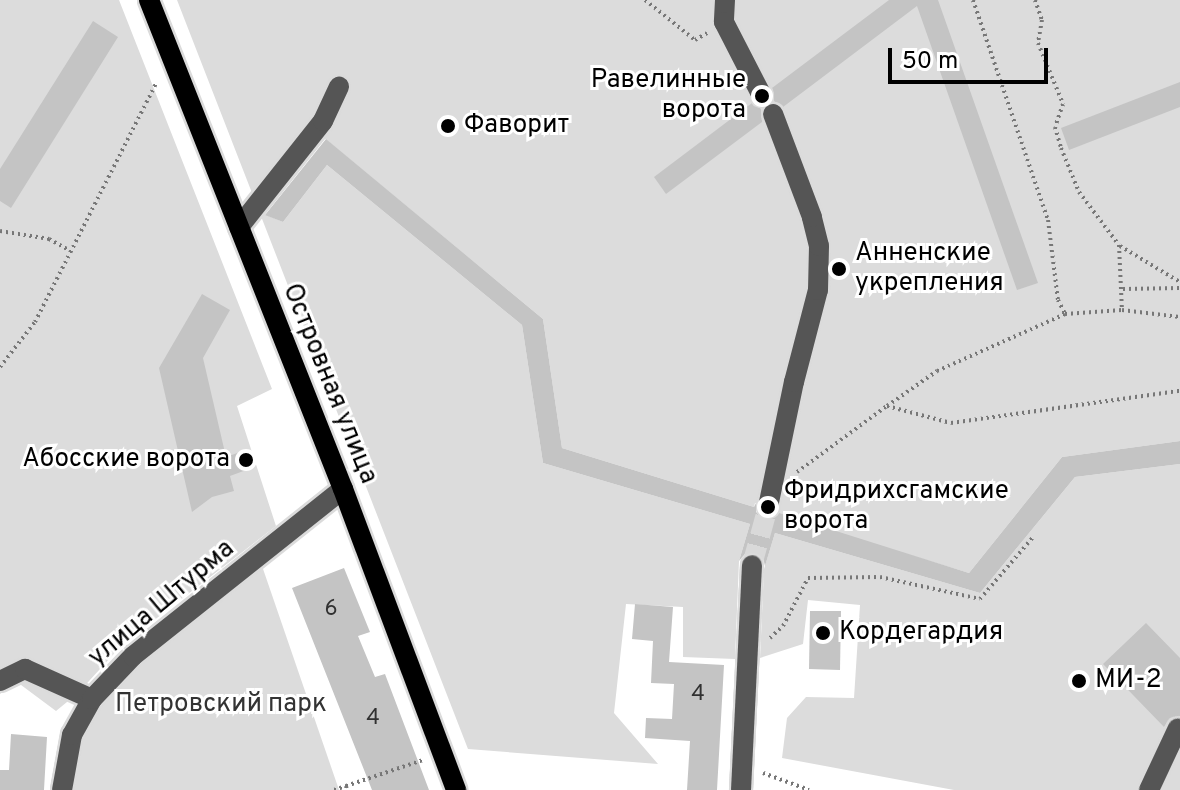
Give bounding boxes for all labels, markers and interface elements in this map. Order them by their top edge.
scale bar [892,32,1052,82]
text: 50 m [902,47,958,77]
place label: Равелинные ворота [591,65,746,126]
marker: Равелинные ворота [753,87,771,105]
place label: Фаворит [464,110,569,142]
marker: Фаворит [439,117,457,135]
place label: Анненские укрепления [855,238,1004,300]
marker: Анненские укрепления [830,260,848,278]
street label: Островная улица [275,279,383,489]
place label: Абосские ворота [22,444,230,476]
marker: Абосские ворота [237,451,255,469]
place label: Фридрихсгамские ворота [784,476,1009,538]
marker: Фридрихсгамские ворота [759,498,777,516]
street label: улица Штурма [83,534,241,674]
house number: 6 [324,597,338,623]
place label: Кордегардия [839,617,1003,649]
marker: Кордегардия [814,624,832,642]
place label: МИ-2 [1095,665,1162,697]
marker: МИ-2 [1070,672,1088,690]
house number: 4 [691,682,705,708]
park label: Петровский парк [115,689,327,721]
house number: 4 [366,706,380,732]

